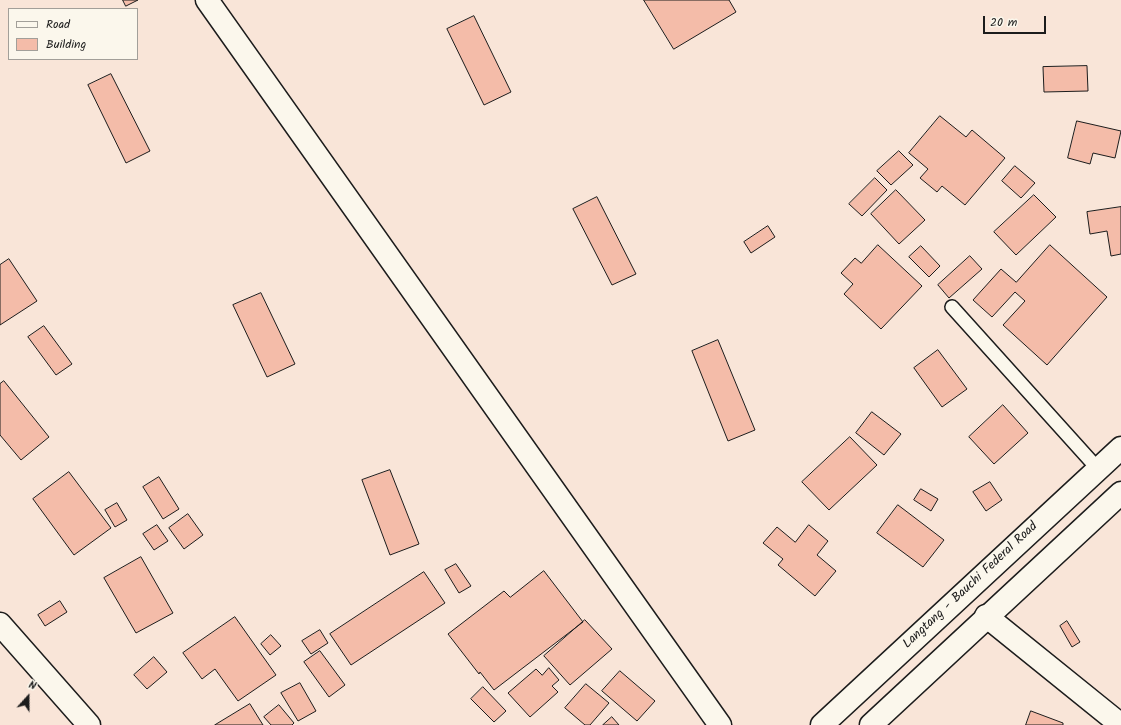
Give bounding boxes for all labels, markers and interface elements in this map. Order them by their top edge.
legend [8,8,138,60]
scale bar [985,8,1048,34]
text: 20 m [990,13,1017,32]
text: Road [46,15,70,34]
text: Building [46,35,86,54]
street label: Langtang - Bauchi Federal Road [900,519,1042,653]
text: N [26,676,39,695]
north arrow [8,677,48,717]

